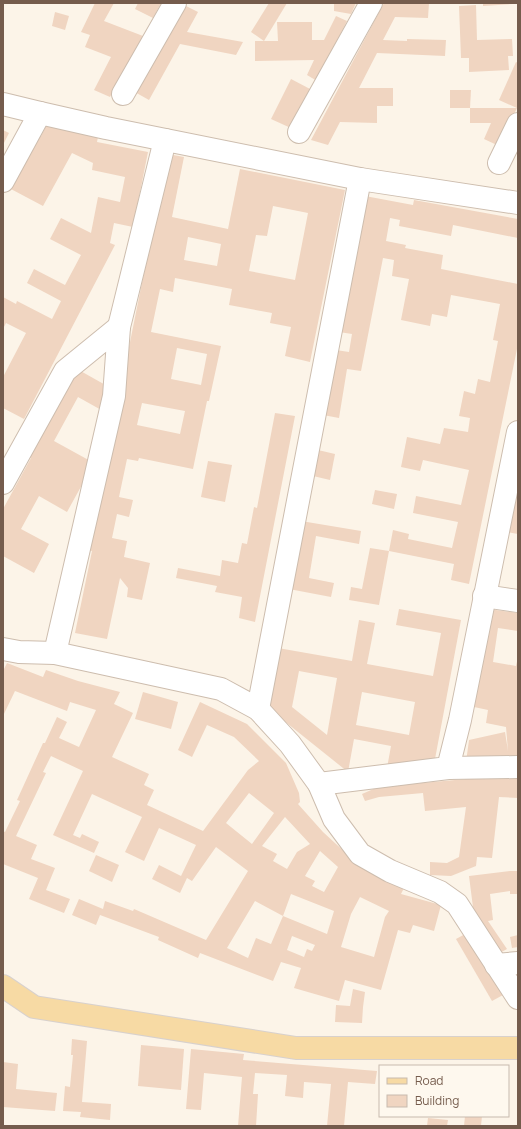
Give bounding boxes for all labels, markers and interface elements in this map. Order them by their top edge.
legend [379,1065,509,1117]
text: Road [415,1072,443,1089]
text: Building [415,1092,459,1109]

